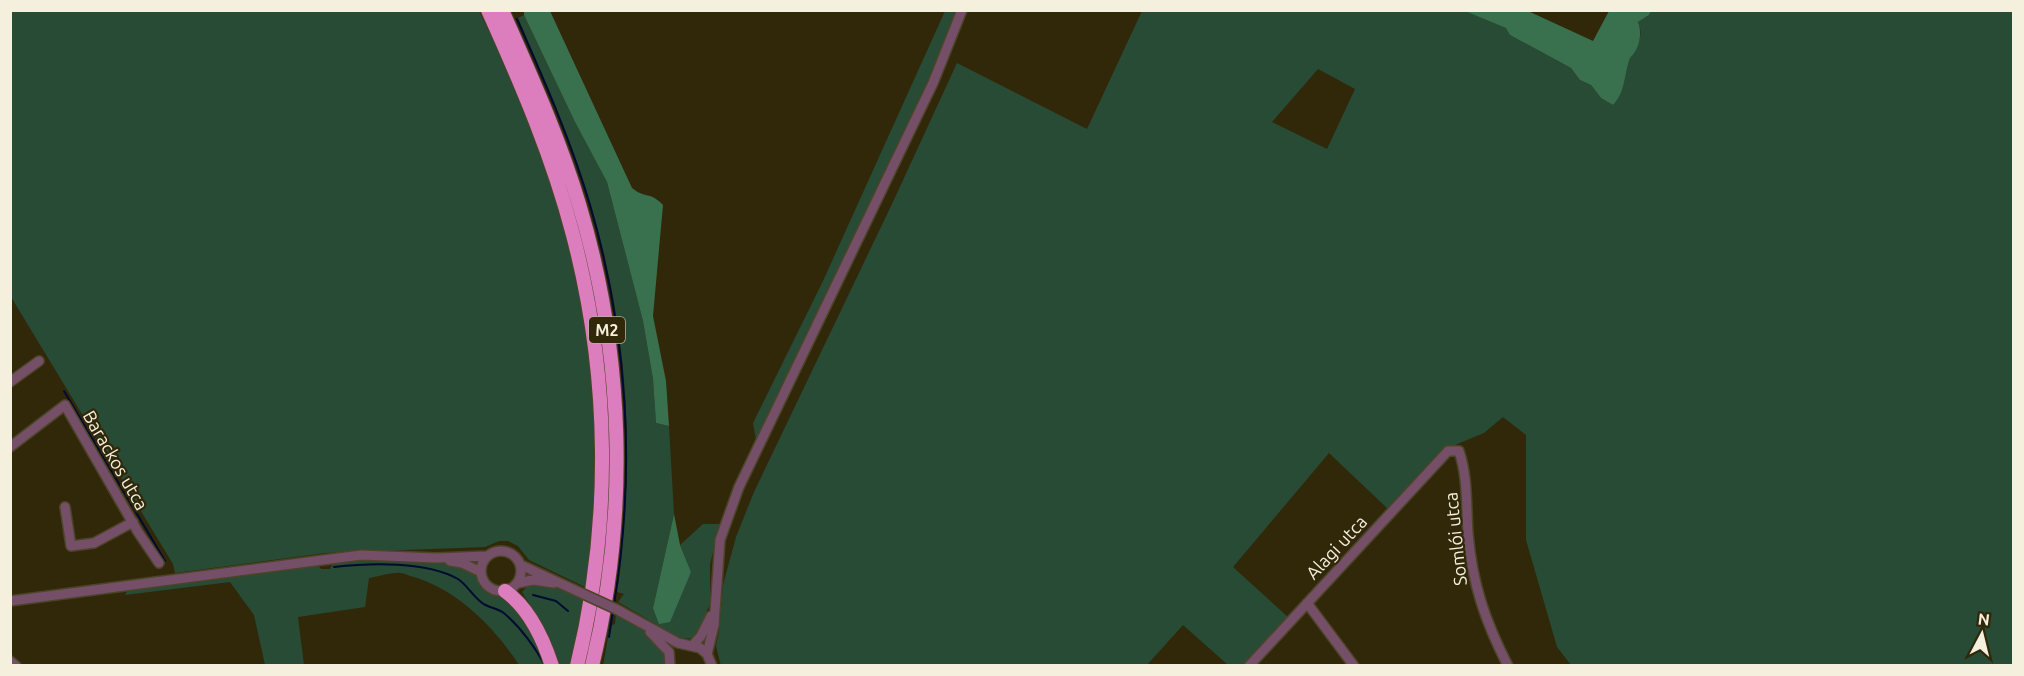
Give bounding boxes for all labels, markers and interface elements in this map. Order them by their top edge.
road number: M2 [589,317,625,343]
street label: Barackos utca [80,407,152,513]
street label: Somlói utca [1440,491,1470,587]
street label: Alagi utca [1302,511,1370,583]
north arrow [1952,604,2012,664]
text: N [1977,609,1991,629]

